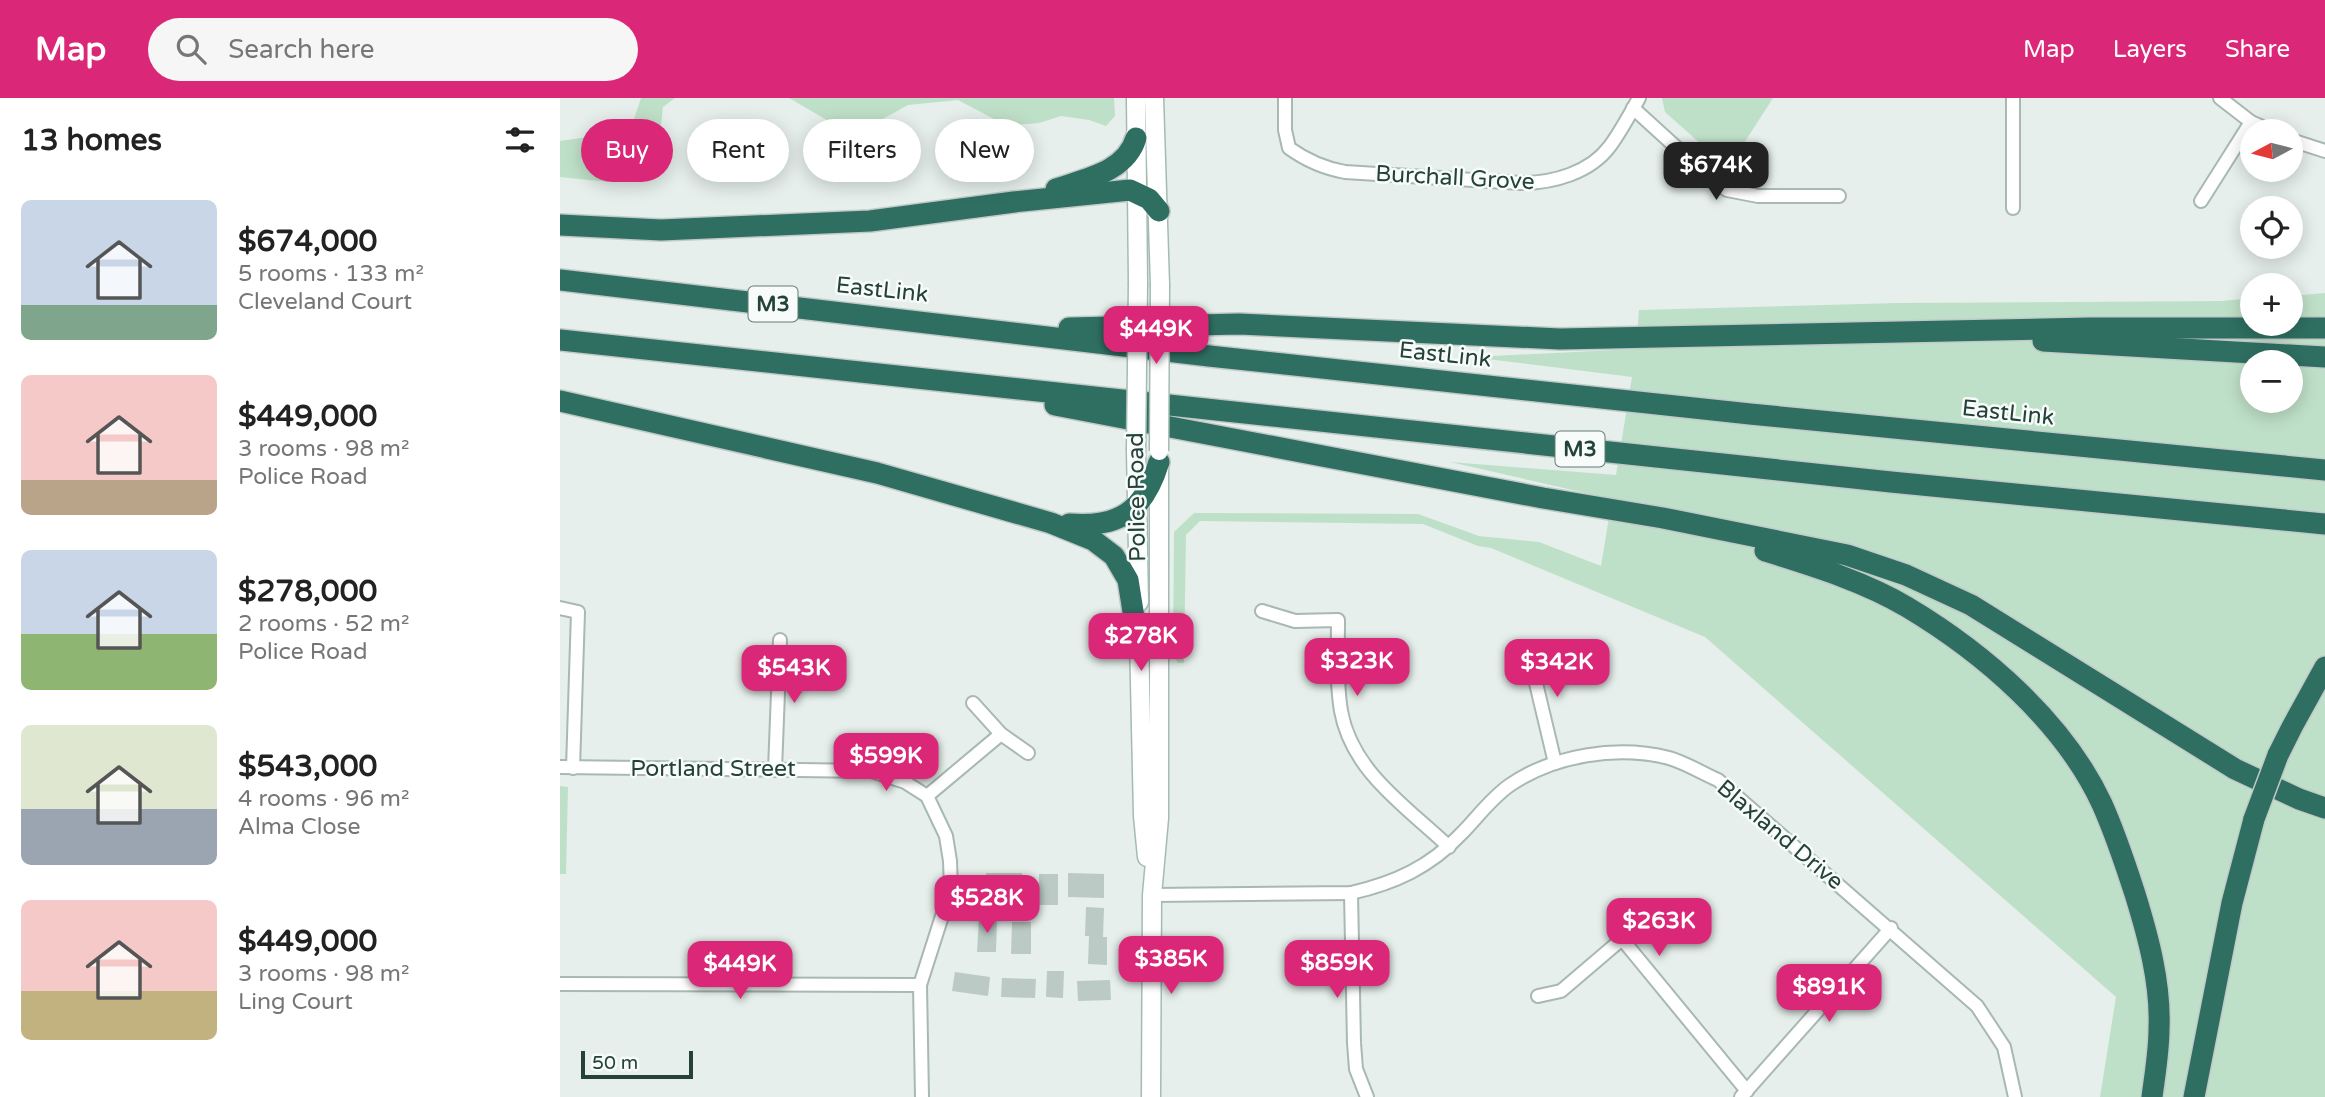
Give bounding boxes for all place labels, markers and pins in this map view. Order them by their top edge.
pin: $674K [1667,142,1765,202]
pin: $449K [1107,306,1205,366]
pin: $278K [1092,614,1190,673]
pin: $323K [1308,638,1406,698]
pin: $342K [1508,640,1606,699]
pin: $543K [745,646,843,705]
pin: $599K [837,734,935,793]
pin: $528K [938,876,1036,935]
pin: $263K [1610,898,1708,958]
pin: $385K [1122,936,1220,996]
pin: $859K [1288,940,1386,1000]
pin: $449K [691,942,789,1001]
pin: $891K [1780,964,1878,1024]

